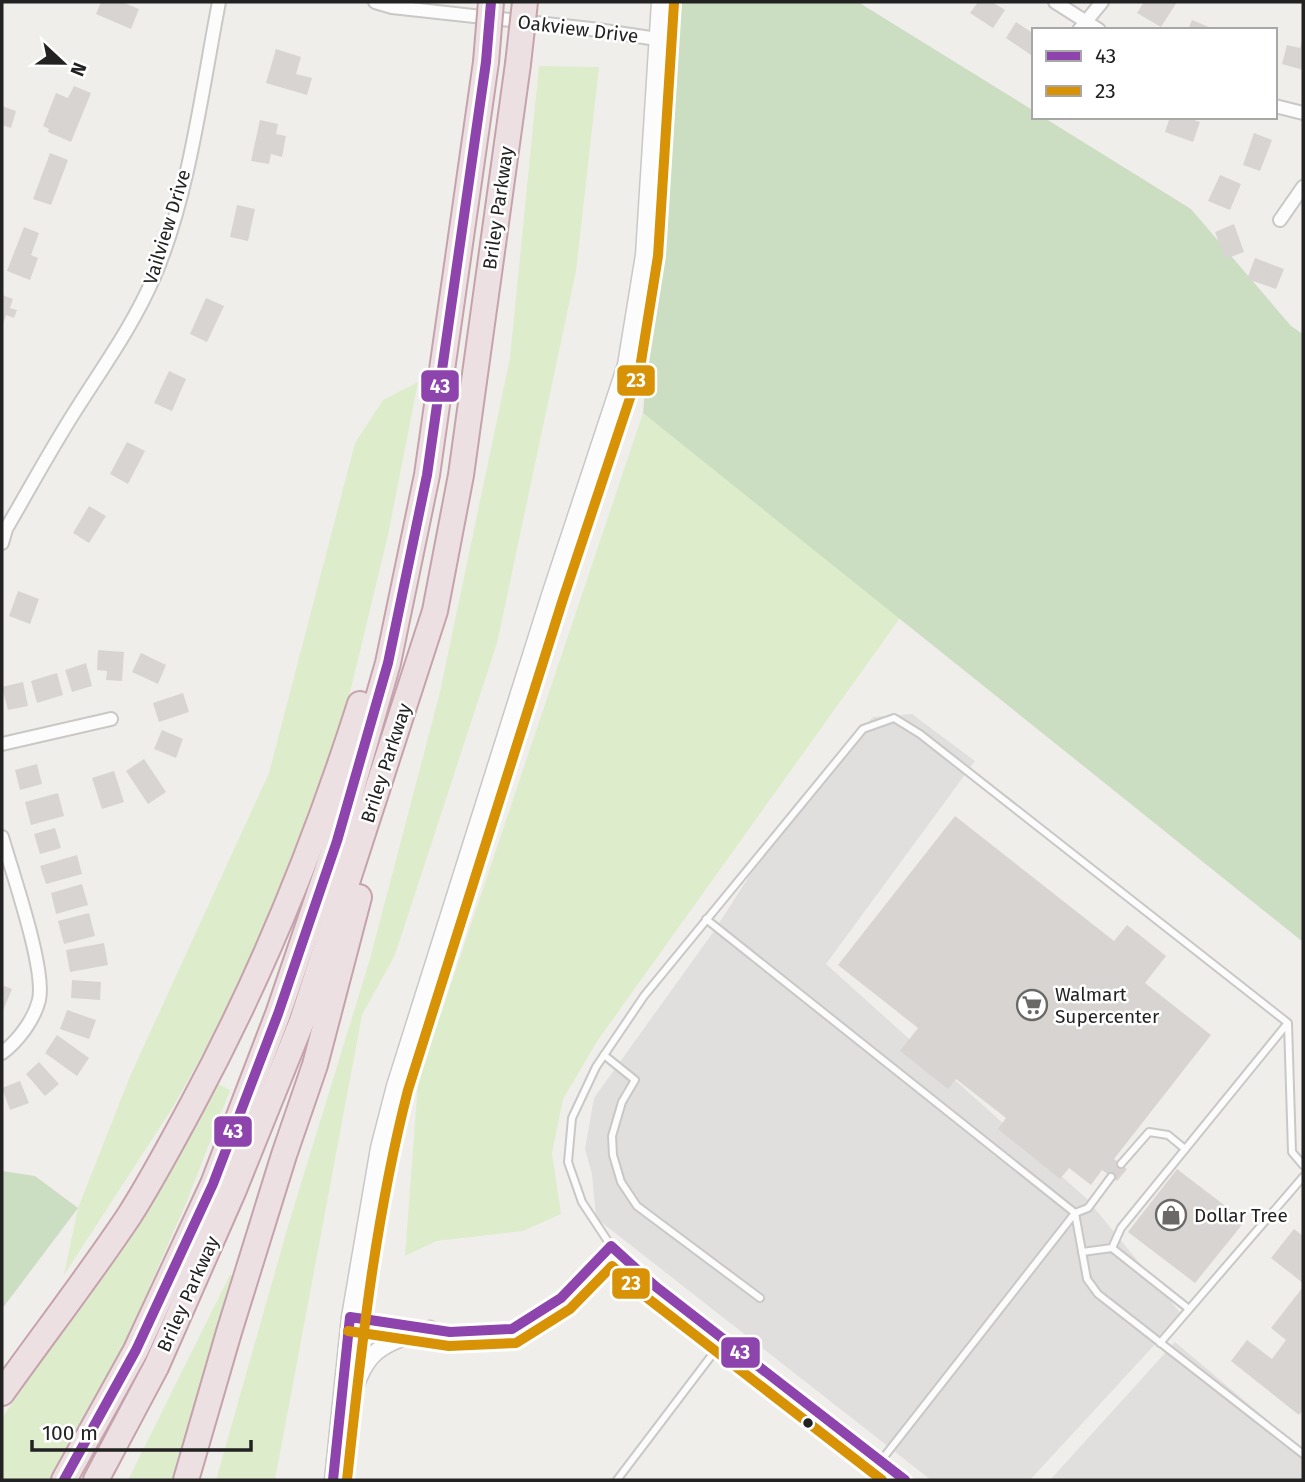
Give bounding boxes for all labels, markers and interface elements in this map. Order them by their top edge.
street label: Oakview Drive [516,10,640,48]
north arrow [28,28,98,98]
legend [1032,28,1277,119]
text: 43 [1095,43,1116,69]
text: N [65,59,91,79]
text: 23 [1095,78,1116,104]
street label: Briley Parkway [478,144,518,271]
street label: Vailview Drive [139,167,195,287]
line badge: 23 [616,364,656,397]
line badge: 43 [420,369,460,403]
text: 23 [626,369,646,392]
text: 43 [430,375,450,398]
street label: Briley Parkway [356,700,416,826]
place label: Walmart Supercenter [1055,983,1160,1028]
supermarket icon: Walmart Supercenter [1015,988,1049,1022]
line badge: 43 [213,1115,253,1148]
text: 43 [223,1120,243,1143]
shop icon: Dollar Tree [1154,1198,1188,1232]
place label: Dollar Tree [1194,1204,1288,1227]
street label: Briley Parkway [152,1232,224,1356]
line badge: 23 [611,1267,651,1300]
text: 23 [621,1272,641,1295]
line badge: 43 [720,1336,761,1369]
text: 43 [730,1341,750,1364]
scale bar [32,1408,250,1452]
unlabelled marker [801,1416,815,1430]
text: 100 m [42,1420,98,1446]

